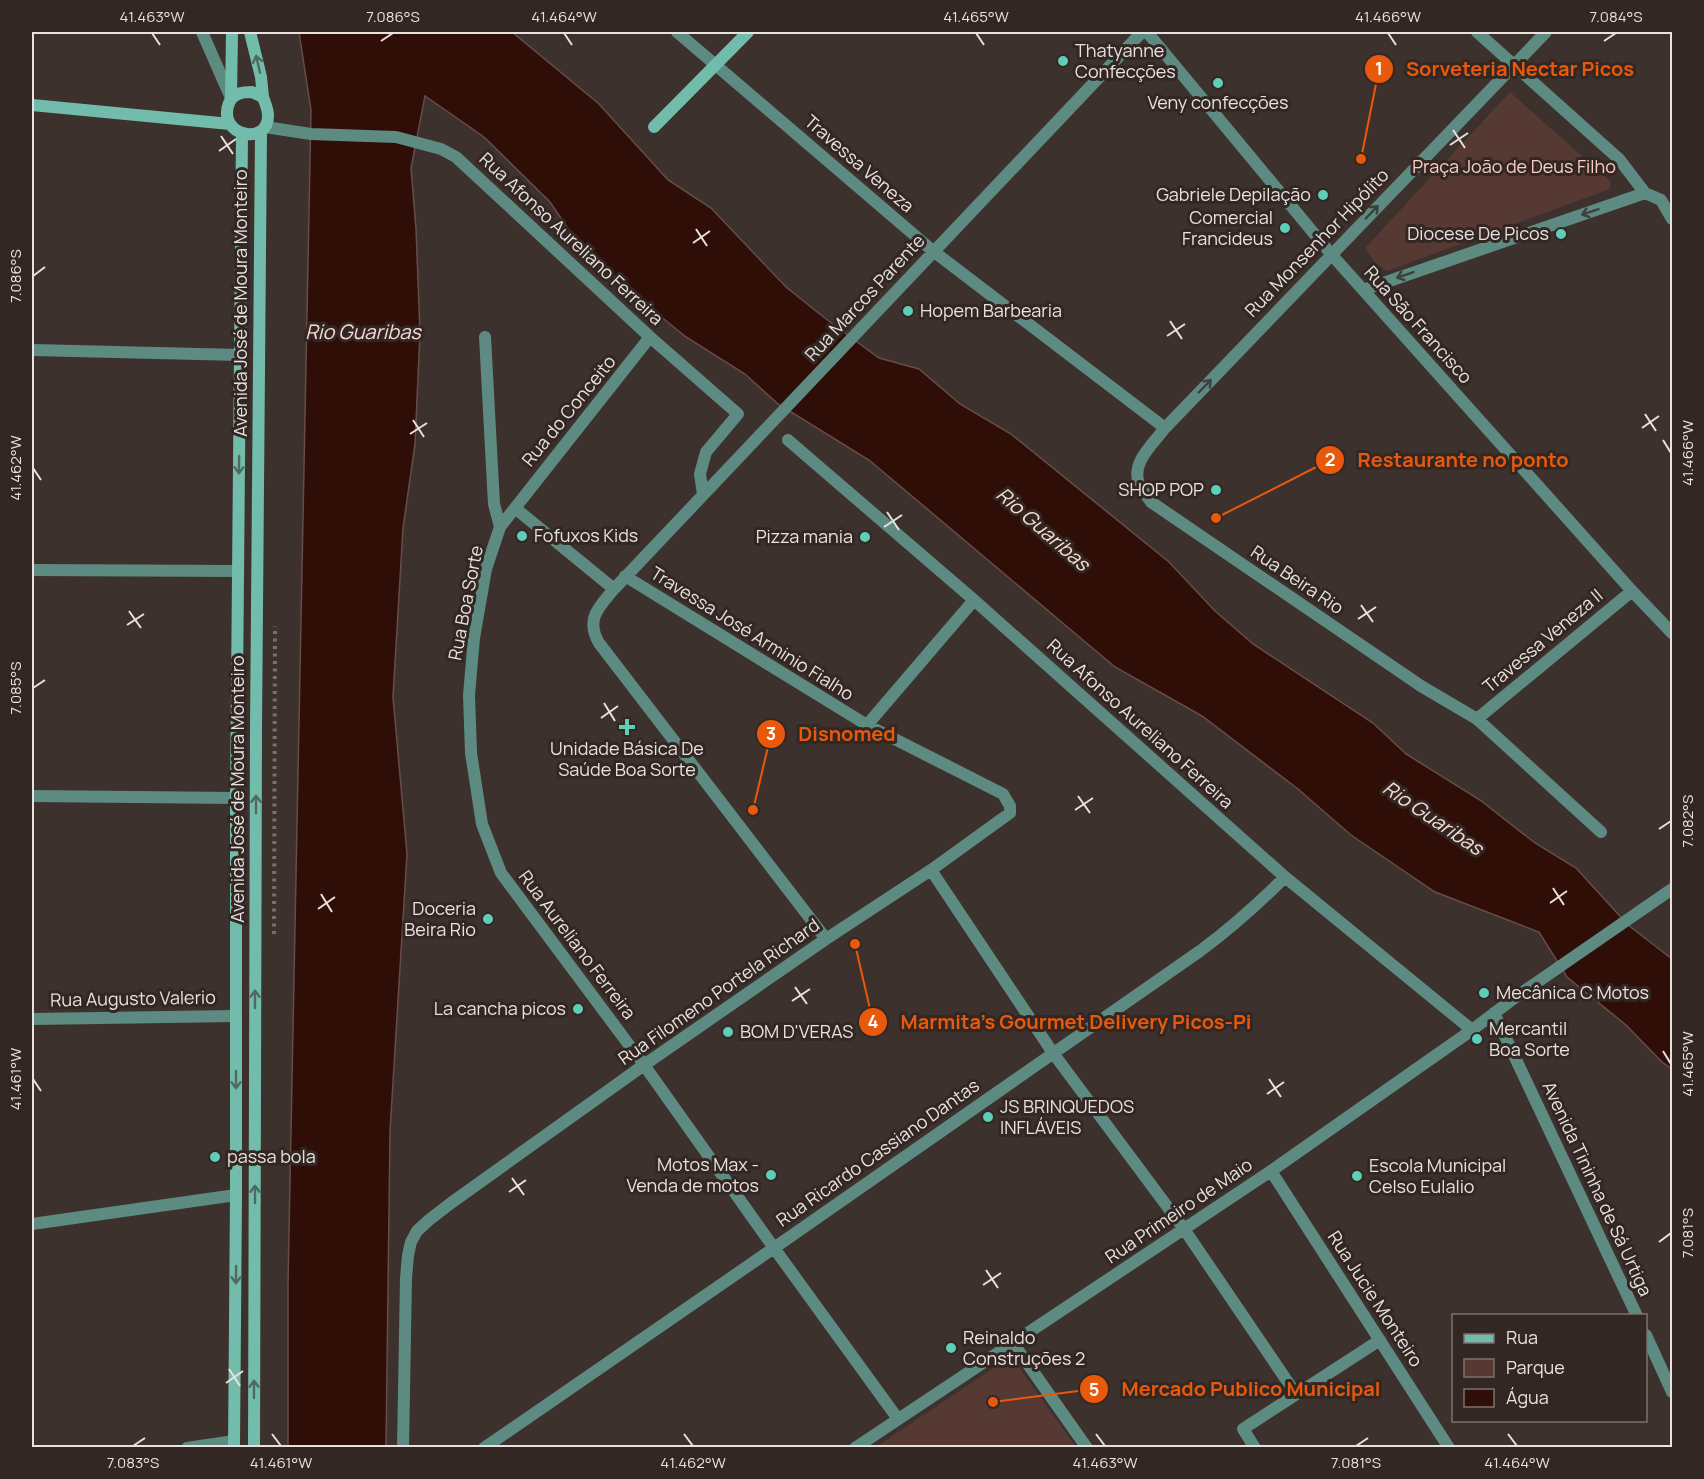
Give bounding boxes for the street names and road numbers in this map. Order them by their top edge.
street label: Travessa Veneza [800,109,919,217]
street label: Rua Afonso Aureliano Ferreira [475,147,669,330]
street label: Rua Monsenhor Hipólito [1239,163,1394,322]
street label: Avenida José de Moura Monteiro [228,169,252,437]
street label: Rua Marcos Parente [799,229,929,366]
street label: Rua São Francisco [1359,260,1478,388]
street label: Rua do Conceito [516,350,621,471]
street label: Rua Beira Rio [1246,539,1349,619]
street label: Rua Boa Sorte [442,543,488,662]
street label: Travessa José Arminio Fialho [646,561,859,706]
street label: Travessa Veneza II [1477,583,1607,698]
street label: Rua Afonso Aureliano Ferreira [1042,633,1239,813]
street label: Avenida José de Moura Monteiro [225,655,249,923]
street label: Rua Aureliano Ferreira [514,865,642,1024]
street label: Rua Filomeno Portela Richard [613,912,824,1070]
street label: Rua Augusto Valerio [50,985,216,1011]
street label: Rua Ricardo Cassiano Dantas [771,1073,984,1232]
street label: Avenida Tininha de Sá Urtiga [1538,1077,1658,1300]
street label: Rua Primeiro de Maio [1100,1152,1257,1268]
street label: Rua Jucie Monteiro [1323,1226,1429,1371]

